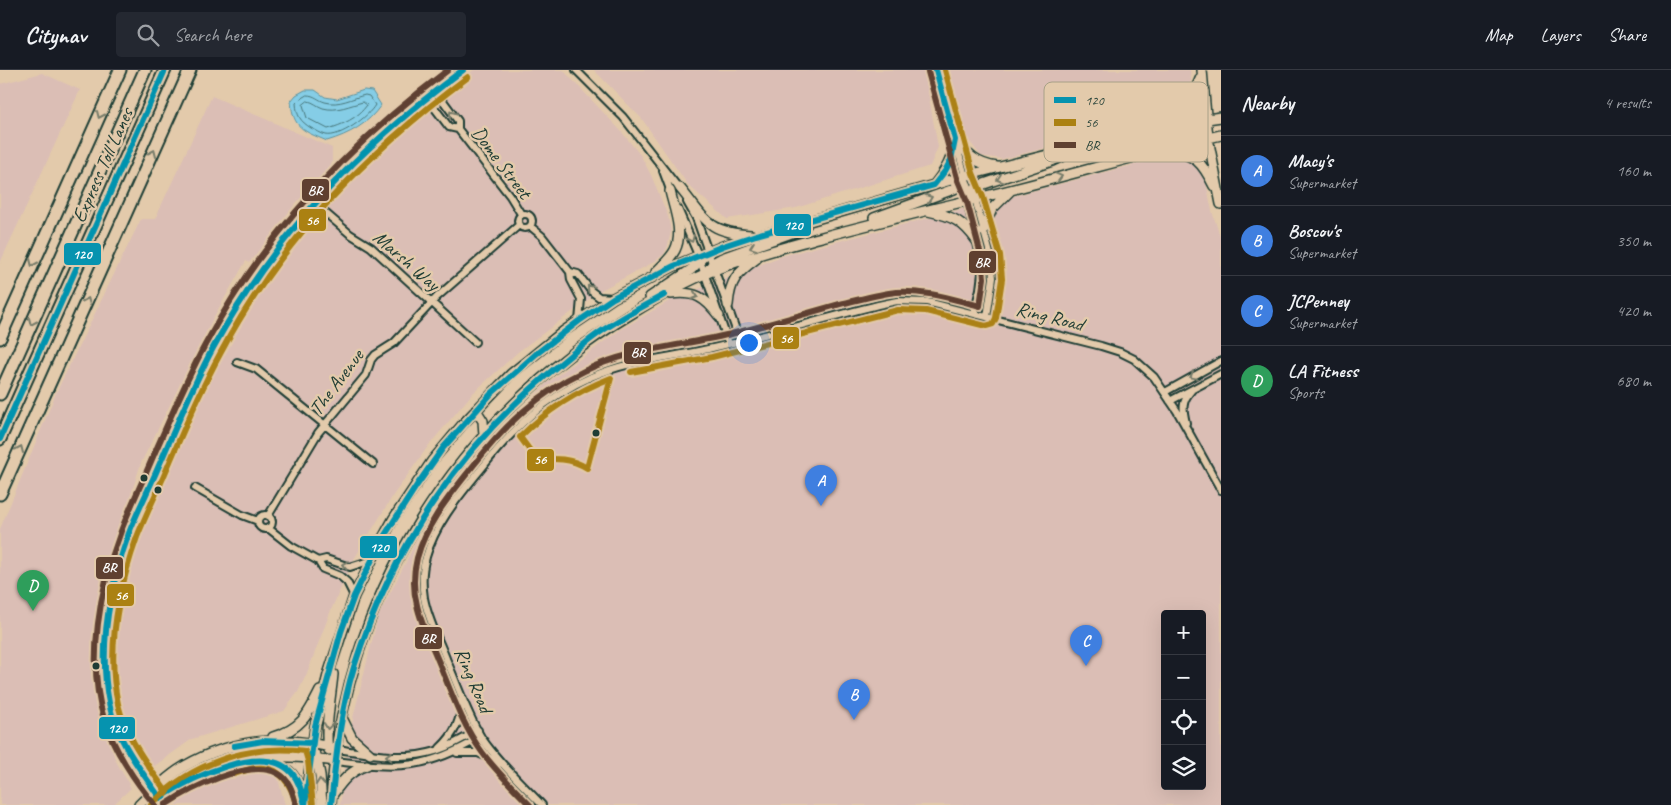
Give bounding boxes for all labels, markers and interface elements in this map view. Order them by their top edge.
search box [116,12,466,57]
text: Citynav [25,20,86,50]
icon: search [134,21,162,49]
text: Search here [174,23,251,47]
text: Map [1485,24,1513,46]
text: Layers [1541,24,1580,46]
text: Share [1608,24,1646,46]
legend [1044,82,1208,162]
text: Nearby [1241,90,1294,116]
text: 120 [1085,92,1106,109]
text: 4 results [1604,93,1651,113]
street label: Express Toll Lanes [66,102,140,226]
one-way arrow [97,109,107,118]
one-way arrow [449,110,458,119]
text: 56 [1085,114,1098,131]
street label: Dome Street [466,121,538,205]
text: BR [1085,137,1101,154]
one-way arrow [147,149,157,158]
text: Macy's [1288,149,1333,173]
text: A [1253,161,1261,181]
text: 160 m [1617,161,1651,181]
one-way arrow [1055,172,1063,182]
one-way arrow [997,173,1005,183]
text: Supermarket [1288,173,1356,193]
line badge: BR [301,178,330,202]
text: BR [308,182,324,199]
one-way arrow [924,194,933,204]
line badge: 56 [298,208,327,232]
text: 56 [306,212,320,229]
line badge: 120 [773,213,812,237]
text: 120 [784,217,804,234]
text: Boscov's [1288,219,1340,243]
street label: Marsh Way [368,225,447,298]
text: B [1253,231,1261,251]
text: 350 m [1617,231,1651,251]
one-way arrow [685,234,696,243]
one-way arrow [750,241,758,251]
line badge: 120 [63,242,102,266]
text: Supermarket [1288,243,1356,263]
text: 120 [73,246,93,263]
line badge: BR [968,250,997,274]
text: BR [975,254,991,271]
one-way arrow [29,258,40,267]
one-way arrow [587,285,596,294]
text: JCPenney [1288,289,1349,313]
one-way arrow [690,291,699,301]
street label: Ring Road [1014,296,1089,338]
one-way arrow [80,297,91,306]
text: C [1253,301,1261,321]
text: 420 m [1617,301,1651,321]
text: Supermarket [1288,313,1356,333]
one-way arrow [28,317,38,326]
line badge: 56 [772,326,800,350]
your location [736,330,762,356]
text: 56 [780,330,794,347]
line badge: BR [623,341,652,365]
street label: The Avenue [303,343,370,420]
text: BR [631,344,647,361]
text: LA Fitness [1288,359,1358,383]
one-way arrow [1189,370,1198,380]
text: D [1252,371,1262,391]
text: 680 m [1617,371,1651,391]
text: Sports [1288,383,1324,403]
unlabelled marker [591,428,601,438]
one-way arrow [14,445,24,454]
line badge: 56 [526,448,555,472]
text: 56 [534,451,548,468]
pin: A [805,465,837,506]
unlabelled marker [139,473,149,483]
unlabelled marker [153,485,163,495]
line badge: 120 [359,535,398,559]
text: 120 [370,539,390,556]
line badge: BR [95,556,124,580]
text: BR [102,559,118,576]
one-way arrow [341,560,349,570]
pin: D [17,570,49,611]
line badge: 56 [106,583,135,607]
text: 56 [115,587,129,604]
map controls [1161,610,1206,790]
button: + [1161,610,1206,655]
pin: C [1070,625,1102,666]
line badge: BR [414,626,443,650]
text: BR [421,630,437,647]
street label: Ring Road [449,644,500,719]
button: − [1161,655,1206,700]
unlabelled marker [91,661,101,671]
pin: B [838,679,870,720]
button: locate [1161,700,1206,745]
line badge: 120 [98,716,136,740]
text: 120 [108,720,128,737]
one-way arrow [323,723,334,731]
button: layers [1161,745,1206,790]
one-way arrow [384,750,392,761]
one-way arrow [315,778,326,786]

